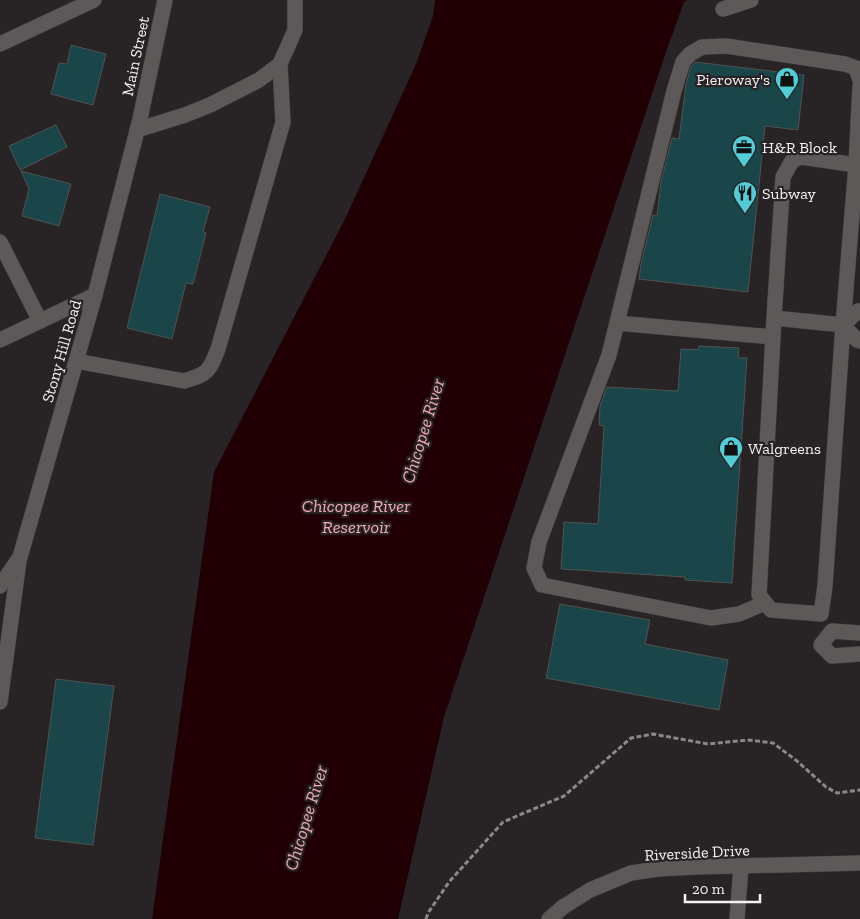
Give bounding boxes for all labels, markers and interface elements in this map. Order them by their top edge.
street label: Main Street [118,14,153,98]
shop icon: Pieroway's [774,66,800,100]
place label: Pieroway's [696,70,770,89]
office icon: H&R Block [731,134,757,168]
place label: H&R Block [762,138,838,157]
restaurant icon: Subway [732,180,758,214]
place label: Subway [762,184,817,203]
street label: Stony Hill Road [38,297,85,405]
water label: Chicopee River [397,375,450,486]
shop icon: Walgreens [718,435,744,469]
place label: Walgreens [748,439,821,458]
water label: Chicopee River Reservoir [302,495,411,538]
water label: Chicopee River [280,762,333,873]
street label: Riverside Drive [644,840,750,865]
scale bar [685,872,760,904]
text: 20 m [692,880,725,898]

